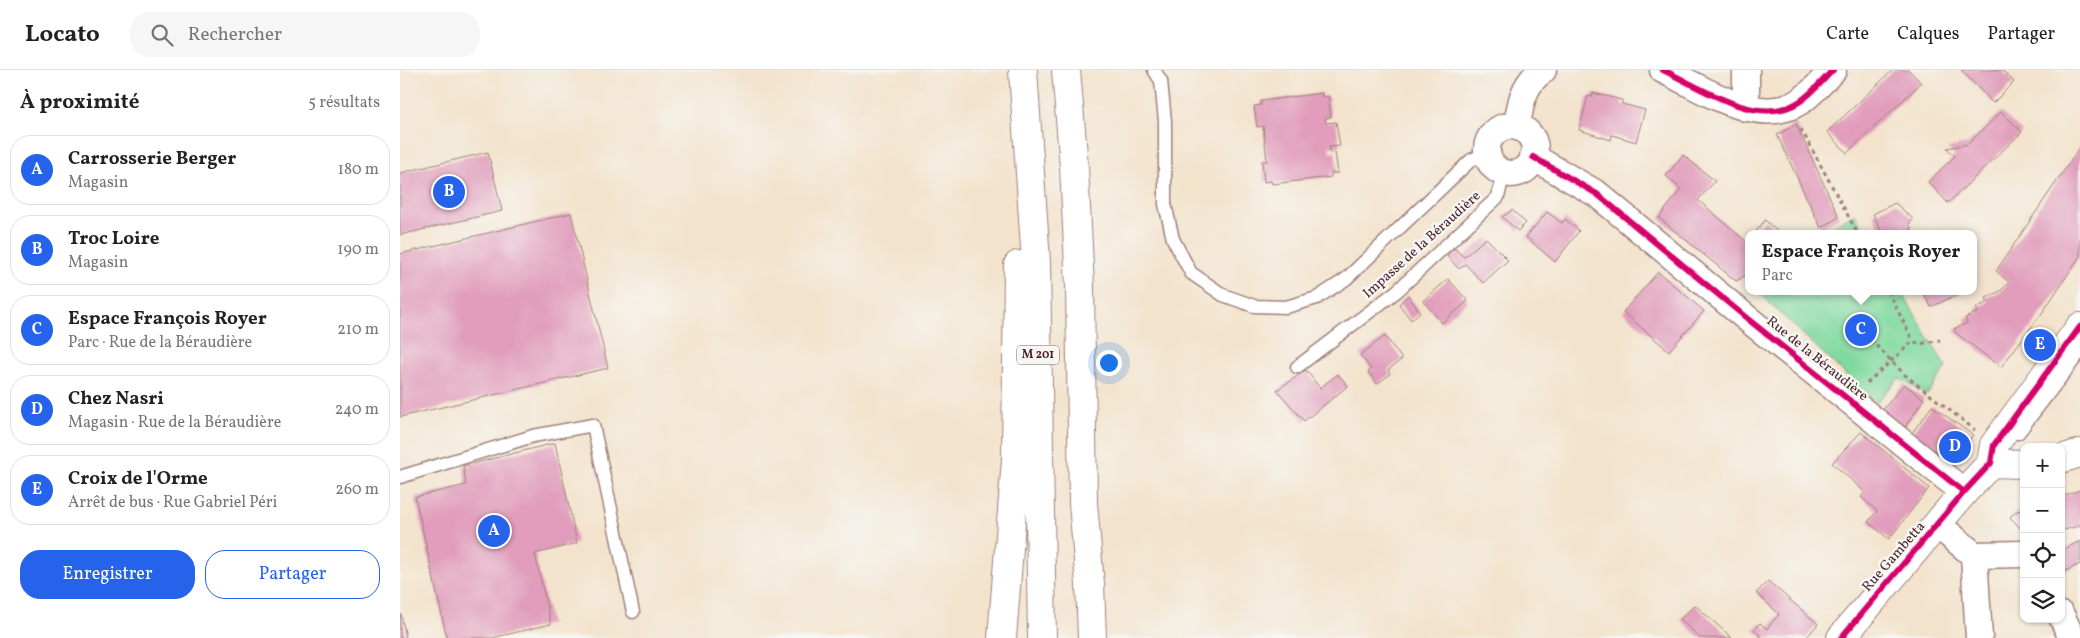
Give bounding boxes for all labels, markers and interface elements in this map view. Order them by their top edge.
search box [130,12,480,57]
text: Locato [25,18,100,52]
icon: search [148,21,176,49]
text: Rechercher [188,22,282,48]
text: Carte [1826,22,1869,47]
text: Calques [1897,22,1959,47]
text: Partager [1987,22,2055,47]
text: À proximité [20,88,139,117]
text: 5 résultats [308,92,380,114]
text: Carrosserie Berger [68,146,236,172]
text: A [31,159,43,181]
text: 180 m [338,159,379,181]
text: Magasin [68,172,128,194]
pin: B [433,173,465,211]
street label: Impasse de la Béraudière [1359,187,1485,303]
text: Troc Loire [68,226,159,252]
popup [1745,230,1977,295]
text: B [32,239,42,261]
text: 190 m [337,239,379,261]
text: Espace François Royer [1762,239,1960,265]
text: Magasin [68,252,128,274]
text: Parc [1762,265,1793,287]
text: Espace François Royer [68,306,267,332]
pin: C [1845,311,1877,349]
street label: Rue de la Béraudière [1762,312,1872,406]
text: C [32,319,42,341]
text: 210 m [337,319,379,341]
pin: E [2024,326,2056,364]
text: Parc · Rue de la Béraudière [68,332,252,354]
road number: M 201 [1017,346,1059,364]
your location [1096,350,1122,376]
text: Chez Nasri [68,386,164,412]
text: D [31,399,43,421]
text: 240 m [335,399,379,421]
text: Magasin · Rue de la Béraudière [68,412,281,434]
pin: D [1939,428,1971,466]
map controls [2020,443,2065,623]
button: + [2020,443,2065,488]
text: Croix de l'Orme [68,466,208,492]
text: E [32,479,42,501]
text: 260 m [335,479,379,501]
button: − [2020,488,2065,533]
text: Arrêt de bus · Rue Gabriel Péri [68,492,277,514]
pin: A [478,512,510,550]
street label: Rue Gambetta [1858,518,1930,596]
button: locate [2020,533,2065,578]
button: Enregistrer [20,550,195,599]
button: Partager [205,550,380,599]
button: layers [2020,578,2065,623]

